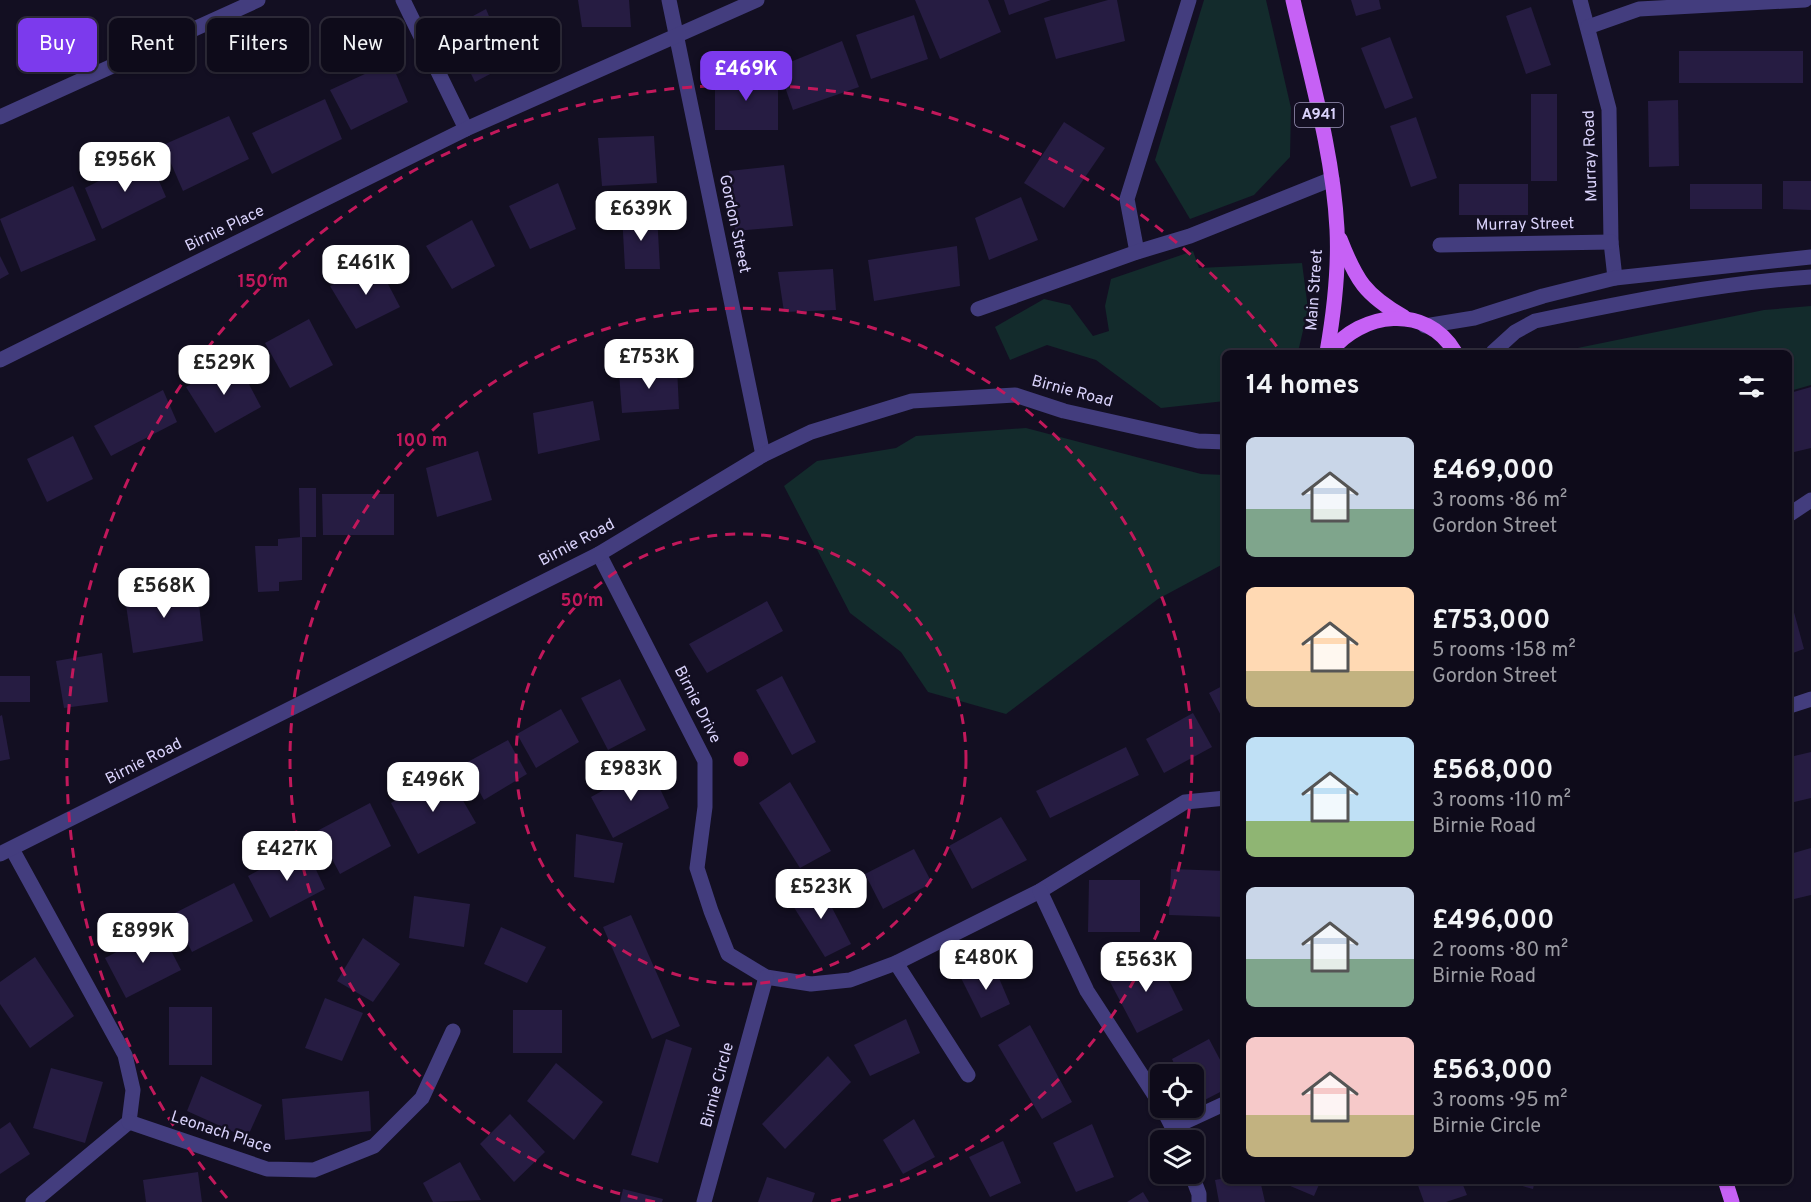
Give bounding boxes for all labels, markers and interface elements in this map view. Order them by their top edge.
chip: Buy [18,18,97,72]
chip: Rent [109,18,195,72]
chip: Filters [207,18,309,72]
chip: New [321,18,404,72]
chip: Apartment [416,18,560,72]
pin: £469K [704,51,788,102]
text: £469K [714,57,778,83]
road number: A941 [1295,103,1343,127]
street label: Murray Road [1579,110,1603,202]
pin: £956K [83,142,167,193]
text: £956K [93,148,157,174]
street label: Gordon Street [714,173,754,275]
pin: £639K [599,191,683,242]
text: £639K [610,197,672,223]
street label: Birnie Place [182,201,268,257]
street label: Murray Street [1475,214,1575,236]
pin: £461K [324,245,408,296]
street label: Main Street [1302,249,1328,331]
text: £461K [336,251,396,277]
text: 150 m [238,271,288,294]
pin: £753K [607,339,691,390]
pin: £529K [182,345,266,396]
text: £753K [618,345,680,371]
text: £529K [193,351,255,377]
text: 14 homes [1246,370,1360,403]
icon: filters [1735,370,1768,403]
street label: Birnie Road [1029,372,1115,412]
text: 100 m [396,430,448,453]
text: £469,000 [1432,455,1554,488]
icon: home [1294,461,1366,533]
text: 3 rooms · 86 m² [1432,488,1567,514]
text: Gordon Street [1432,514,1557,540]
street label: Birnie Road [536,515,618,571]
pin: £568K [122,568,206,619]
text: £568K [132,574,196,600]
text: 50 m [560,590,604,613]
text: £753,000 [1432,605,1550,638]
icon: home [1294,611,1366,683]
text: 5 rooms · 158 m² [1432,638,1576,664]
street label: Birnie Drive [669,663,725,747]
text: Gordon Street [1432,664,1557,690]
street label: Birnie Road [102,734,186,790]
centre of rings [731,749,751,769]
pin: £983K [589,751,673,802]
text: £568,000 [1432,755,1553,788]
text: £983K [599,757,663,783]
icon: home [1294,761,1366,833]
pin: £496K [391,762,475,813]
text: £496K [401,768,465,794]
text: 3 rooms · 110 m² [1432,788,1571,814]
text: Birnie Road [1432,814,1536,840]
pin: £427K [245,831,329,882]
text: £427K [256,837,318,863]
pin: £523K [779,869,863,920]
text: £523K [790,875,852,901]
text: £496,000 [1432,905,1554,938]
icon: home [1294,911,1366,983]
pin: £899K [101,913,185,964]
text: £899K [111,919,175,945]
text: 2 rooms · 80 m² [1432,938,1568,964]
pin: £480K [944,940,1028,991]
pin: £563K [1104,942,1188,993]
text: £480K [954,946,1018,972]
text: £563K [1115,948,1177,974]
text: Birnie Road [1432,964,1536,990]
street label: Birnie Circle [697,1040,739,1130]
text: £563,000 [1432,1055,1553,1088]
icon: home [1294,1061,1366,1133]
map controls [1150,1064,1204,1184]
button: locate [1150,1064,1204,1118]
text: 3 rooms · 95 m² [1432,1088,1568,1114]
street label: Leonach Place [168,1107,274,1159]
text: Birnie Circle [1432,1114,1541,1140]
button: layers [1150,1130,1204,1184]

